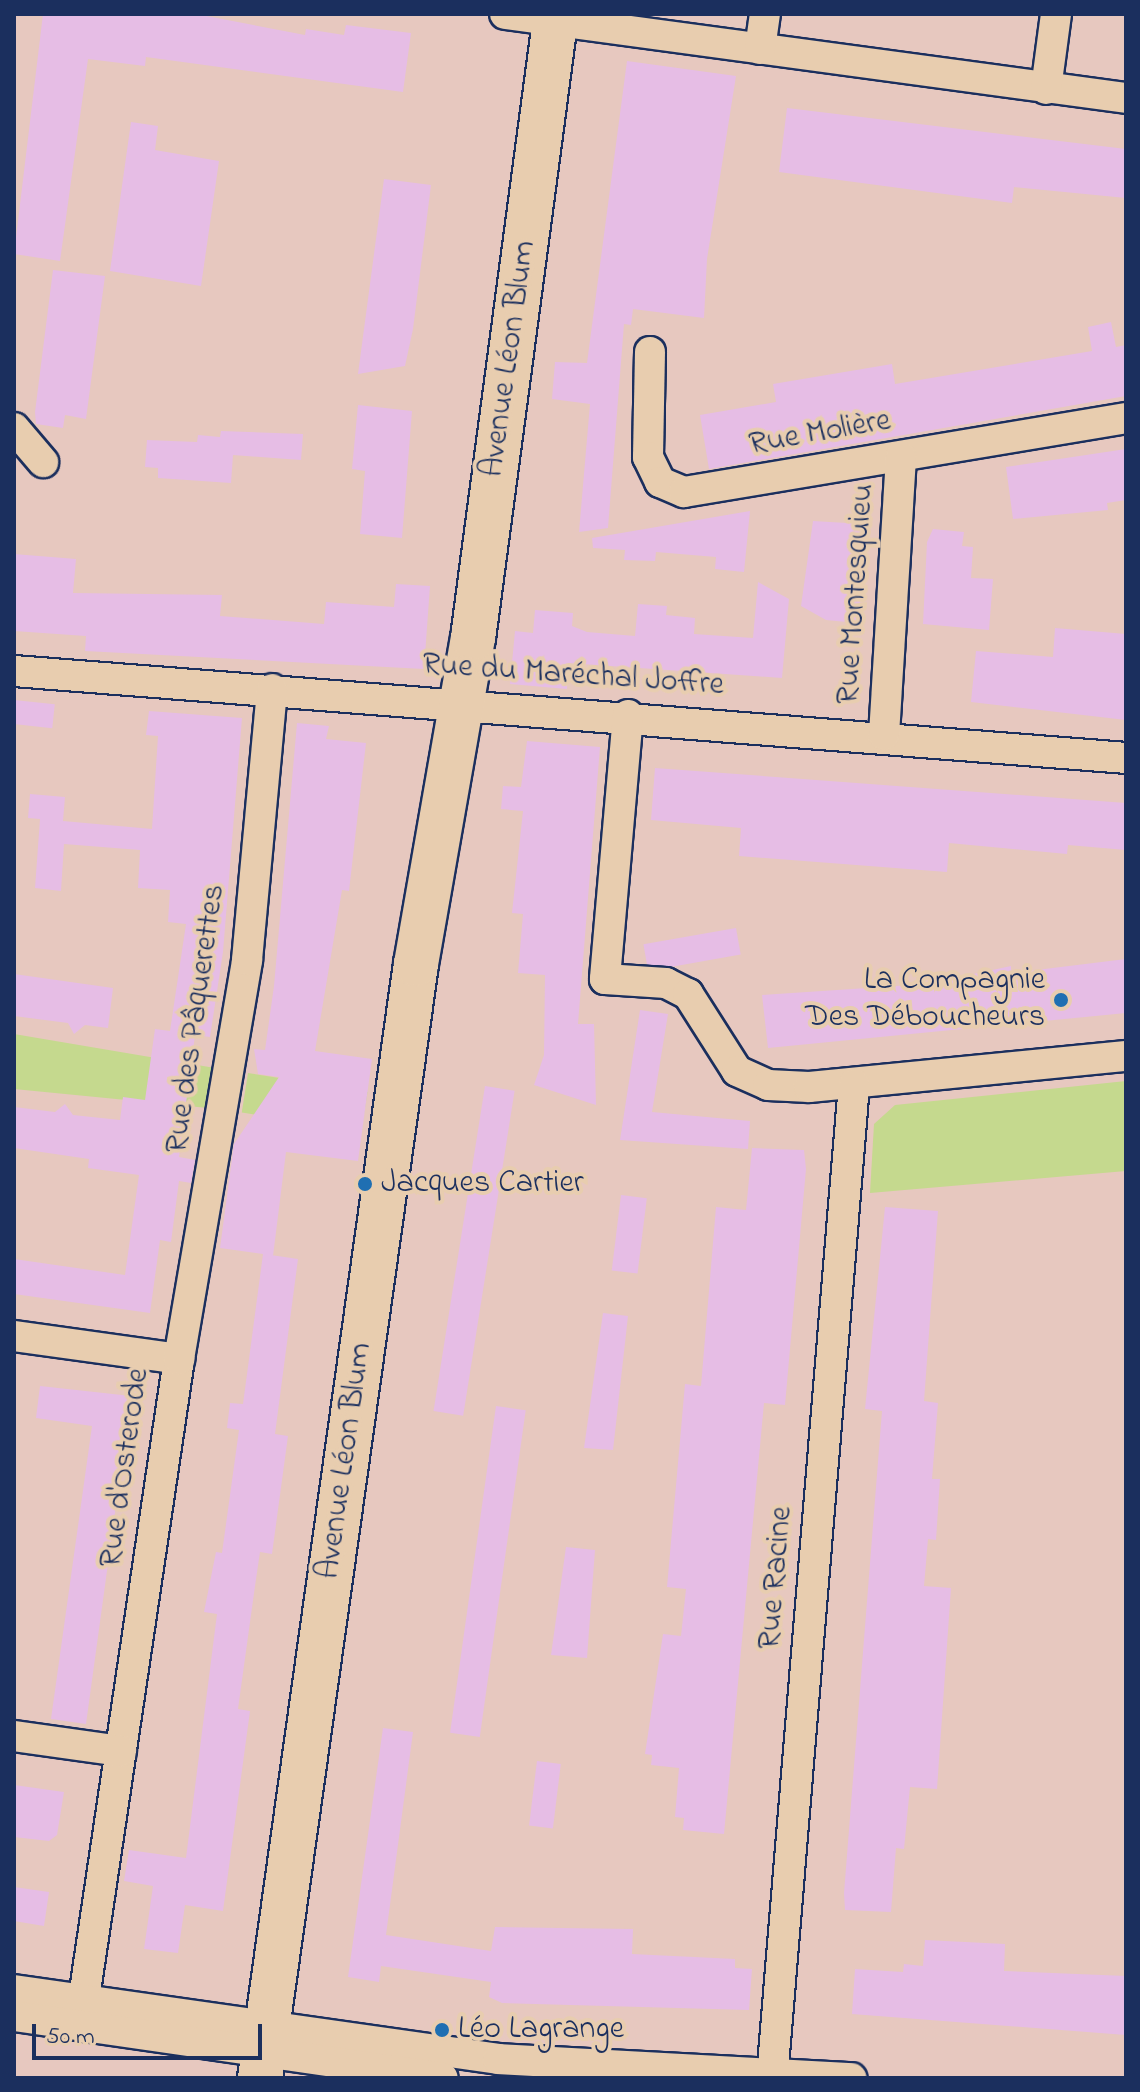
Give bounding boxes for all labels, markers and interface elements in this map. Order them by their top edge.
street label: Avenue Léon Blum [474,238,546,480]
street label: Rue Molière [746,403,894,465]
street label: Rue Montesquieu [830,482,884,706]
street label: Rue du Maréchal Joffre [421,646,725,706]
street label: Rue des Pâquerettes [159,882,235,1156]
place label: La Compagnie Des Déboucheurs [805,963,1045,1038]
marker: La Compagnie Des Déboucheurs [1052,991,1070,1009]
place label: Jacques Cartier [381,1165,584,1203]
marker: Jacques Cartier [356,1175,374,1193]
street label: Avenue Léon Blum [310,1340,382,1582]
street label: Rue d'Osterode [93,1366,159,1570]
street label: Rue Racine [752,1505,802,1651]
scale bar [36,2008,266,2058]
place label: Léo Lagrange [458,2011,624,2049]
text: 50 m [46,2020,95,2055]
marker: Léo Lagrange [433,2021,451,2039]

